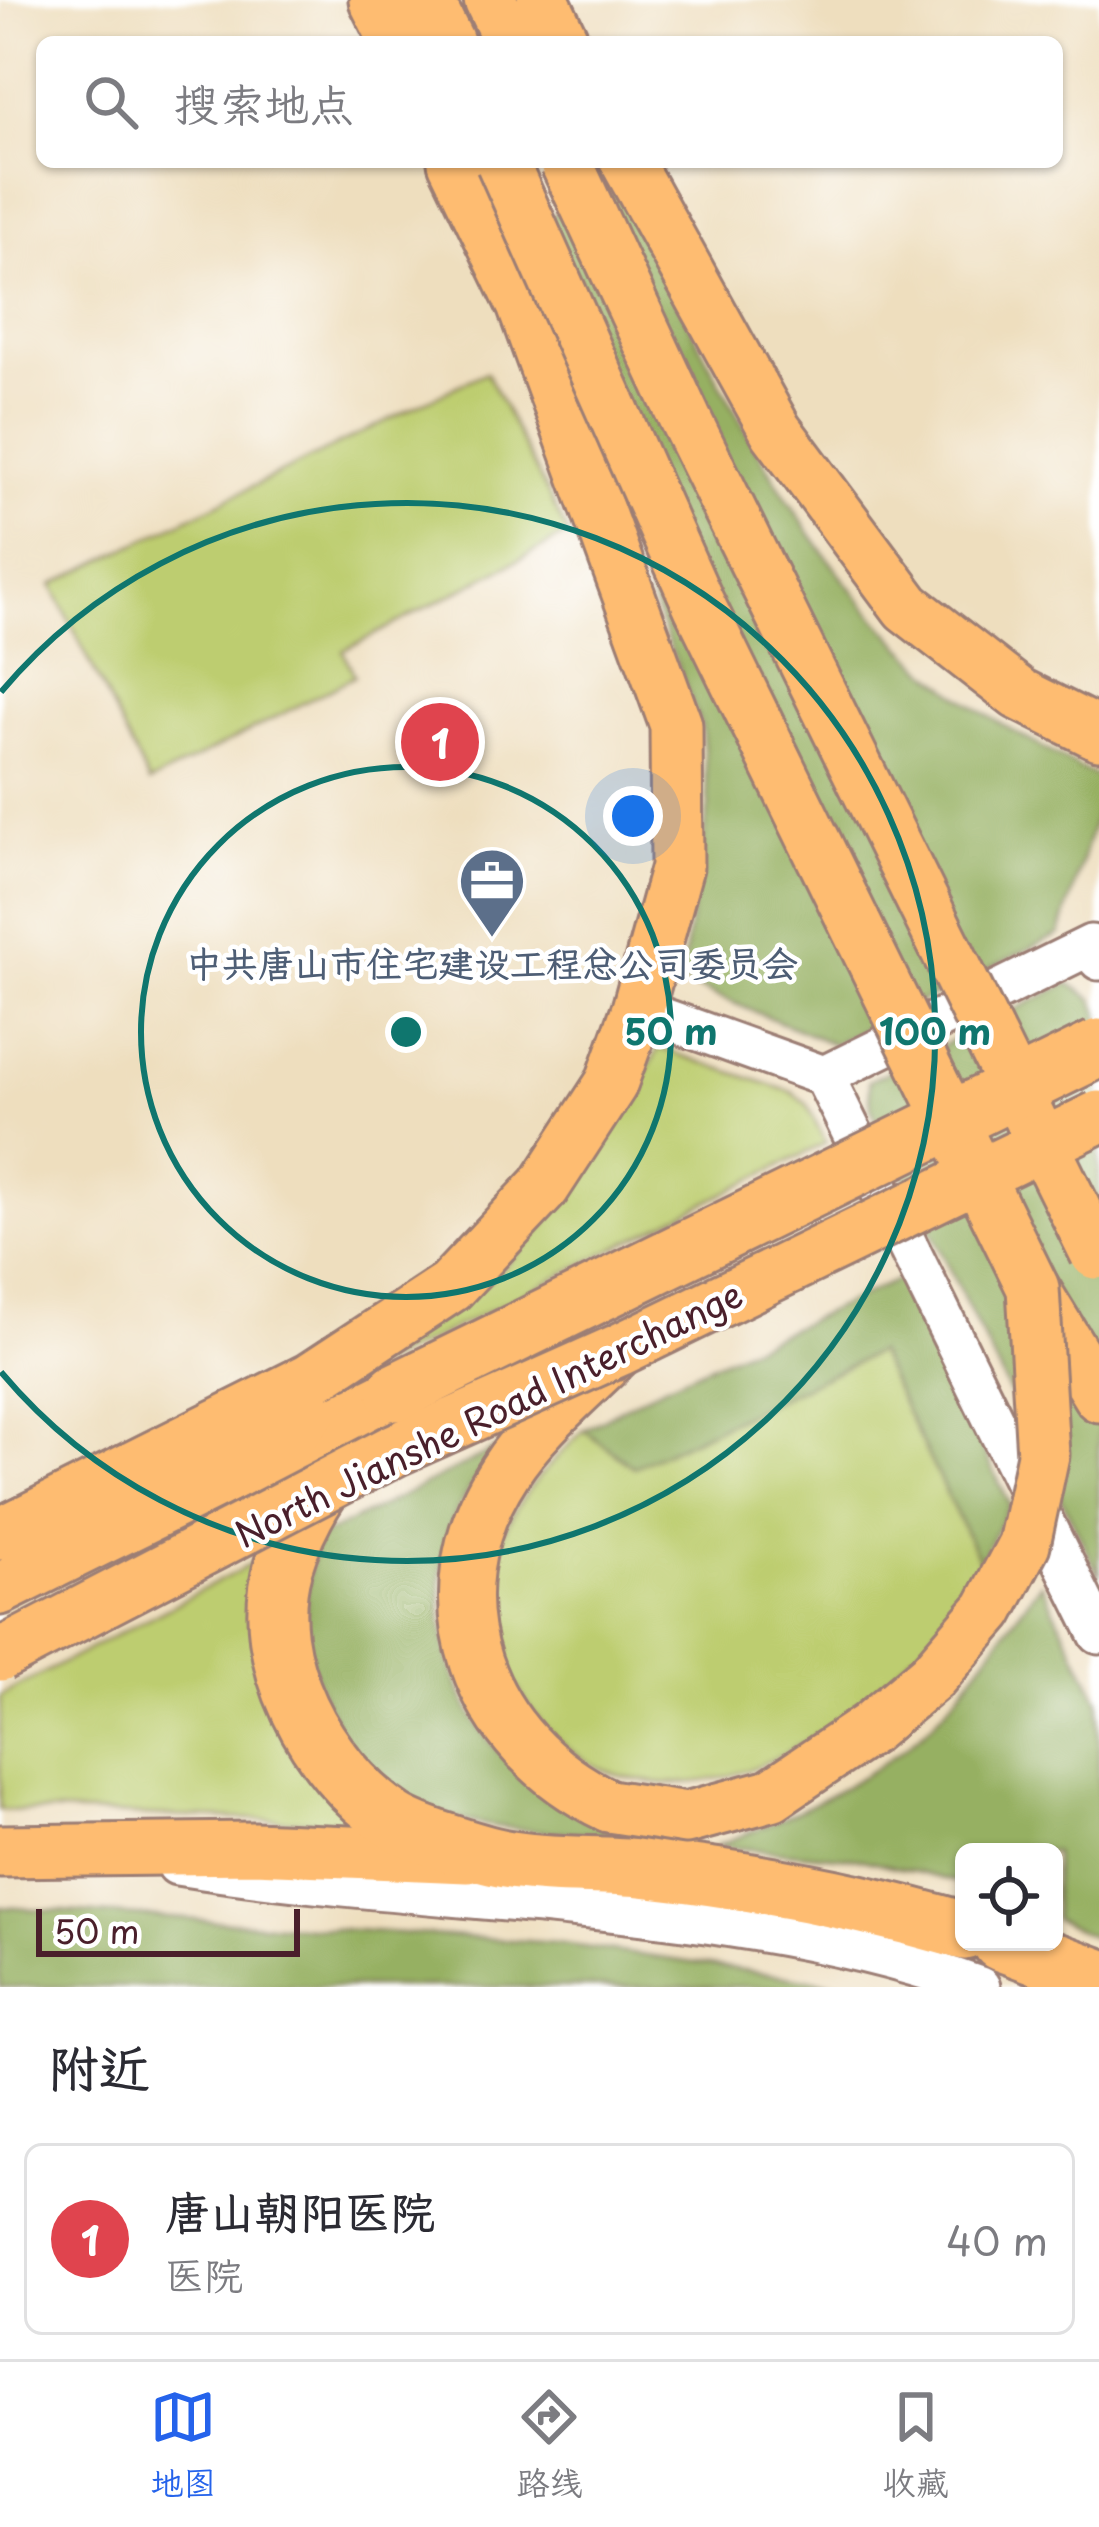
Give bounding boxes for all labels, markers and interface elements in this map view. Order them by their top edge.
search box [36,36,1063,168]
text: 搜索地点 [174,68,354,136]
icon: search [78,69,144,135]
pin: 1 [401,697,479,787]
your location [603,786,663,846]
office icon: 中共唐山市住宅建设工程总公司委员会 [457,846,527,940]
place label: 中共唐山市住宅建设工程总公司委员会 [186,935,798,989]
text: 50 m [624,1003,718,1057]
text: 100 m [879,1003,991,1057]
centre of rings [385,1011,427,1053]
street label: North Jianshe Road Interchange [225,1266,751,1560]
map controls [955,1843,1063,1951]
button: locate [955,1843,1063,1951]
scale bar [36,1903,300,1956]
text: 50 m [54,1905,140,1955]
text: 附近 [48,2027,150,2104]
text: 唐山朝阳医院 [165,2176,435,2244]
text: 1 [81,2210,99,2269]
text: 40 m [946,2210,1048,2269]
text: 医院 [165,2244,243,2303]
tab: 地图 [150,2384,216,2506]
tab: 路线 [516,2384,582,2506]
tab: 收藏 [883,2384,949,2506]

